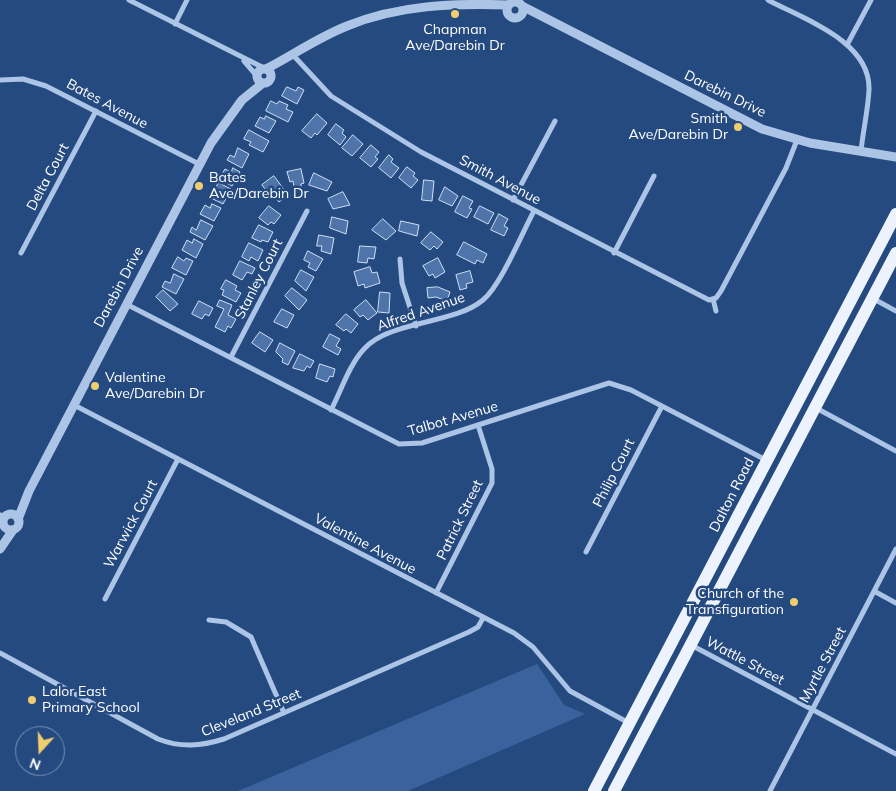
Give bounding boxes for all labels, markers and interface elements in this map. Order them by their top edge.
marker: Chapman Ave/Darebin Dr [449,8,461,20]
place label: Chapman Ave/Darebin Dr [405,22,505,54]
street label: Darebin Drive [681,67,769,121]
street label: Bates Avenue [63,76,151,132]
place label: Smith Ave/Darebin Dr [628,111,728,144]
marker: Smith Ave/Darebin Dr [732,121,744,133]
street label: Delta Court [23,140,73,214]
street label: Smith Avenue [456,151,544,209]
place label: Bates Ave/Darebin Dr [209,170,309,202]
marker: Bates Ave/Darebin Dr [193,180,205,192]
street label: Stanley Court [232,236,286,322]
street label: Darebin Drive [91,244,147,330]
street label: Alfred Avenue [375,289,467,335]
place label: Valentine Ave/Darebin Dr [105,370,205,402]
marker: Valentine Ave/Darebin Dr [89,380,101,392]
street label: Talbot Avenue [406,398,500,440]
street label: Philip Court [590,436,638,510]
street label: Dalton Road [706,455,758,535]
street label: Warwick Court [101,477,161,571]
street label: Patrick Street [433,477,487,563]
street label: Valentine Avenue [311,510,419,578]
place label: Church of the Transfiguration [686,586,784,618]
marker: Church of the Transfiguration [788,596,800,608]
street label: Myrtle Street [796,624,850,706]
street label: Wattle Street [703,633,787,689]
place label: Lalor East Primary School [42,684,140,716]
street label: Cleveland Street [199,685,303,741]
marker: Lalor East Primary School [26,694,38,706]
north arrow [15,726,65,776]
text: N [27,754,43,774]

